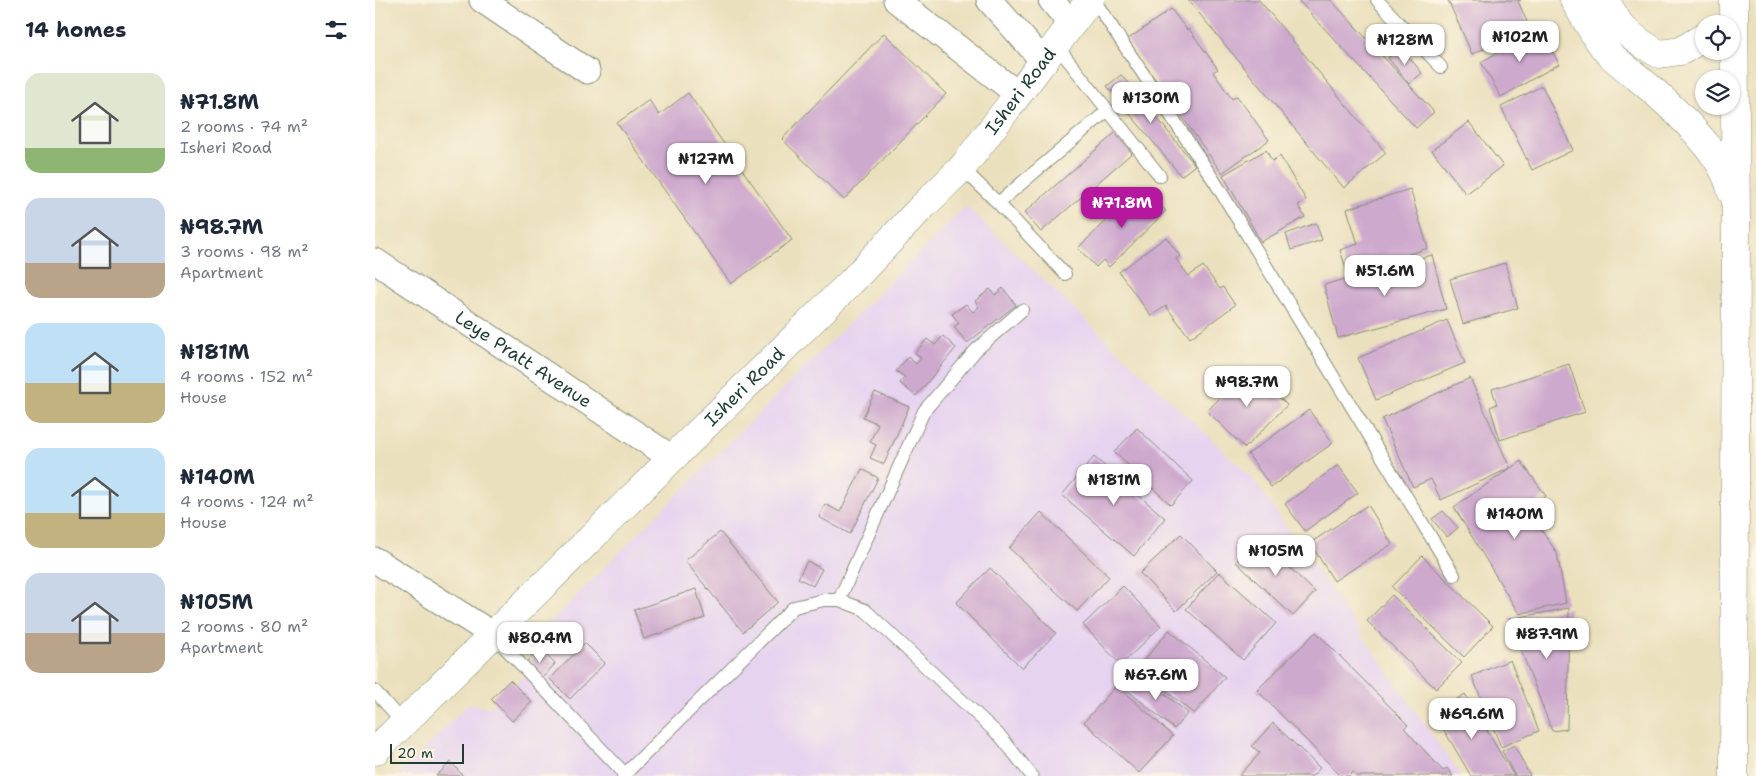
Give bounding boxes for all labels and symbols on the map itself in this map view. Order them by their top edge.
pin: ₦102M [1485,20,1555,63]
pin: ₦128M [1370,23,1440,66]
street label: Isheri Road [980,43,1061,140]
pin: ₦130M [1116,82,1186,124]
pin: ₦127M [671,142,741,185]
pin: ₦71.8M [1081,186,1163,229]
pin: ₦51.6M [1344,254,1426,297]
street label: Leye Pratt Avenue [450,305,596,414]
street label: Isheri Road [699,342,790,432]
pin: ₦98.7M [1206,366,1288,408]
pin: ₦181M [1079,464,1149,506]
pin: ₦140M [1480,498,1550,540]
pin: ₦105M [1241,534,1311,577]
pin: ₦87.9M [1506,618,1588,660]
pin: ₦80.4M [499,622,581,664]
pin: ₦67.6M [1115,658,1197,701]
pin: ₦69.6M [1431,698,1513,740]
scale bar [390,741,464,764]

